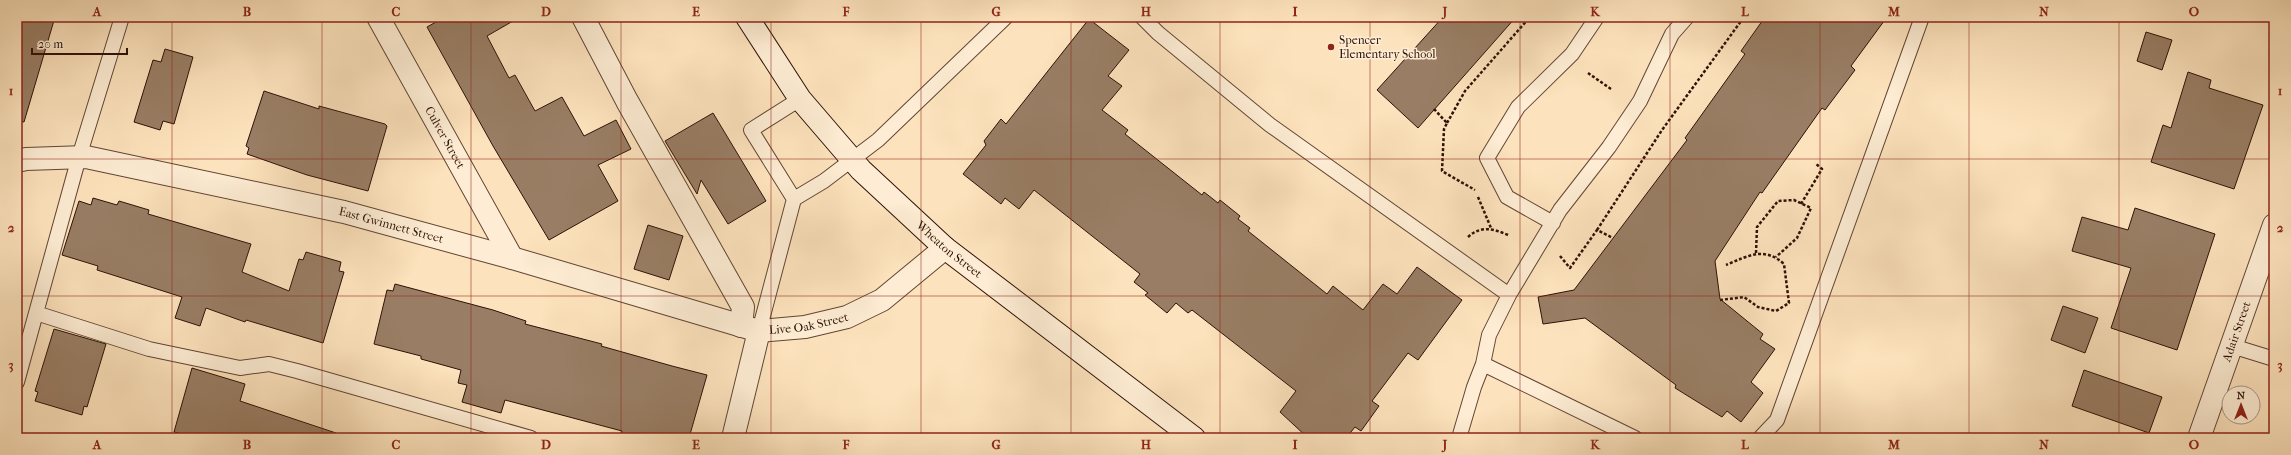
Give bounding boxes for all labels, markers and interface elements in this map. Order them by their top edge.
text: A [92,4,102,19]
text: B [243,4,252,19]
text: C [392,4,401,19]
text: D [541,4,551,19]
text: E [692,4,700,19]
text: F [842,4,850,19]
text: G [991,4,1001,19]
text: H [1141,4,1152,19]
text: I [1292,4,1298,19]
text: J [1441,4,1448,20]
text: K [1590,4,1601,19]
text: L [1741,4,1750,19]
text: M [1887,4,1900,19]
text: N [2039,4,2049,19]
text: O [2189,4,2199,19]
scale bar [32,30,127,56]
place label: Spencer Elementary School [1339,33,1436,61]
text: 20 m [38,37,63,51]
marker: Spencer Elementary School [1326,42,1336,52]
text: 1 [9,83,14,98]
text: 1 [2278,83,2283,98]
street label: Culver Street [422,104,468,172]
street label: East Gwinnett Street [338,204,446,246]
street label: Wheaton Street [913,217,986,281]
text: 2 [8,220,15,235]
text: 2 [2277,220,2284,235]
street label: Adair Street [2219,299,2254,364]
street label: Live Oak Street [768,310,850,337]
text: 3 [8,357,14,373]
text: 3 [2277,357,2283,373]
north arrow [2221,385,2261,425]
text: N [2237,389,2246,402]
text: A [92,437,102,452]
text: B [243,437,252,452]
text: C [392,437,401,452]
text: D [541,437,551,452]
text: E [692,437,700,452]
text: F [842,437,850,452]
text: G [991,437,1001,452]
text: H [1141,437,1152,452]
text: I [1292,437,1298,452]
text: J [1441,437,1448,453]
text: K [1590,437,1601,452]
text: L [1741,437,1750,452]
text: M [1887,437,1900,452]
text: N [2039,437,2049,452]
text: O [2189,437,2199,452]

